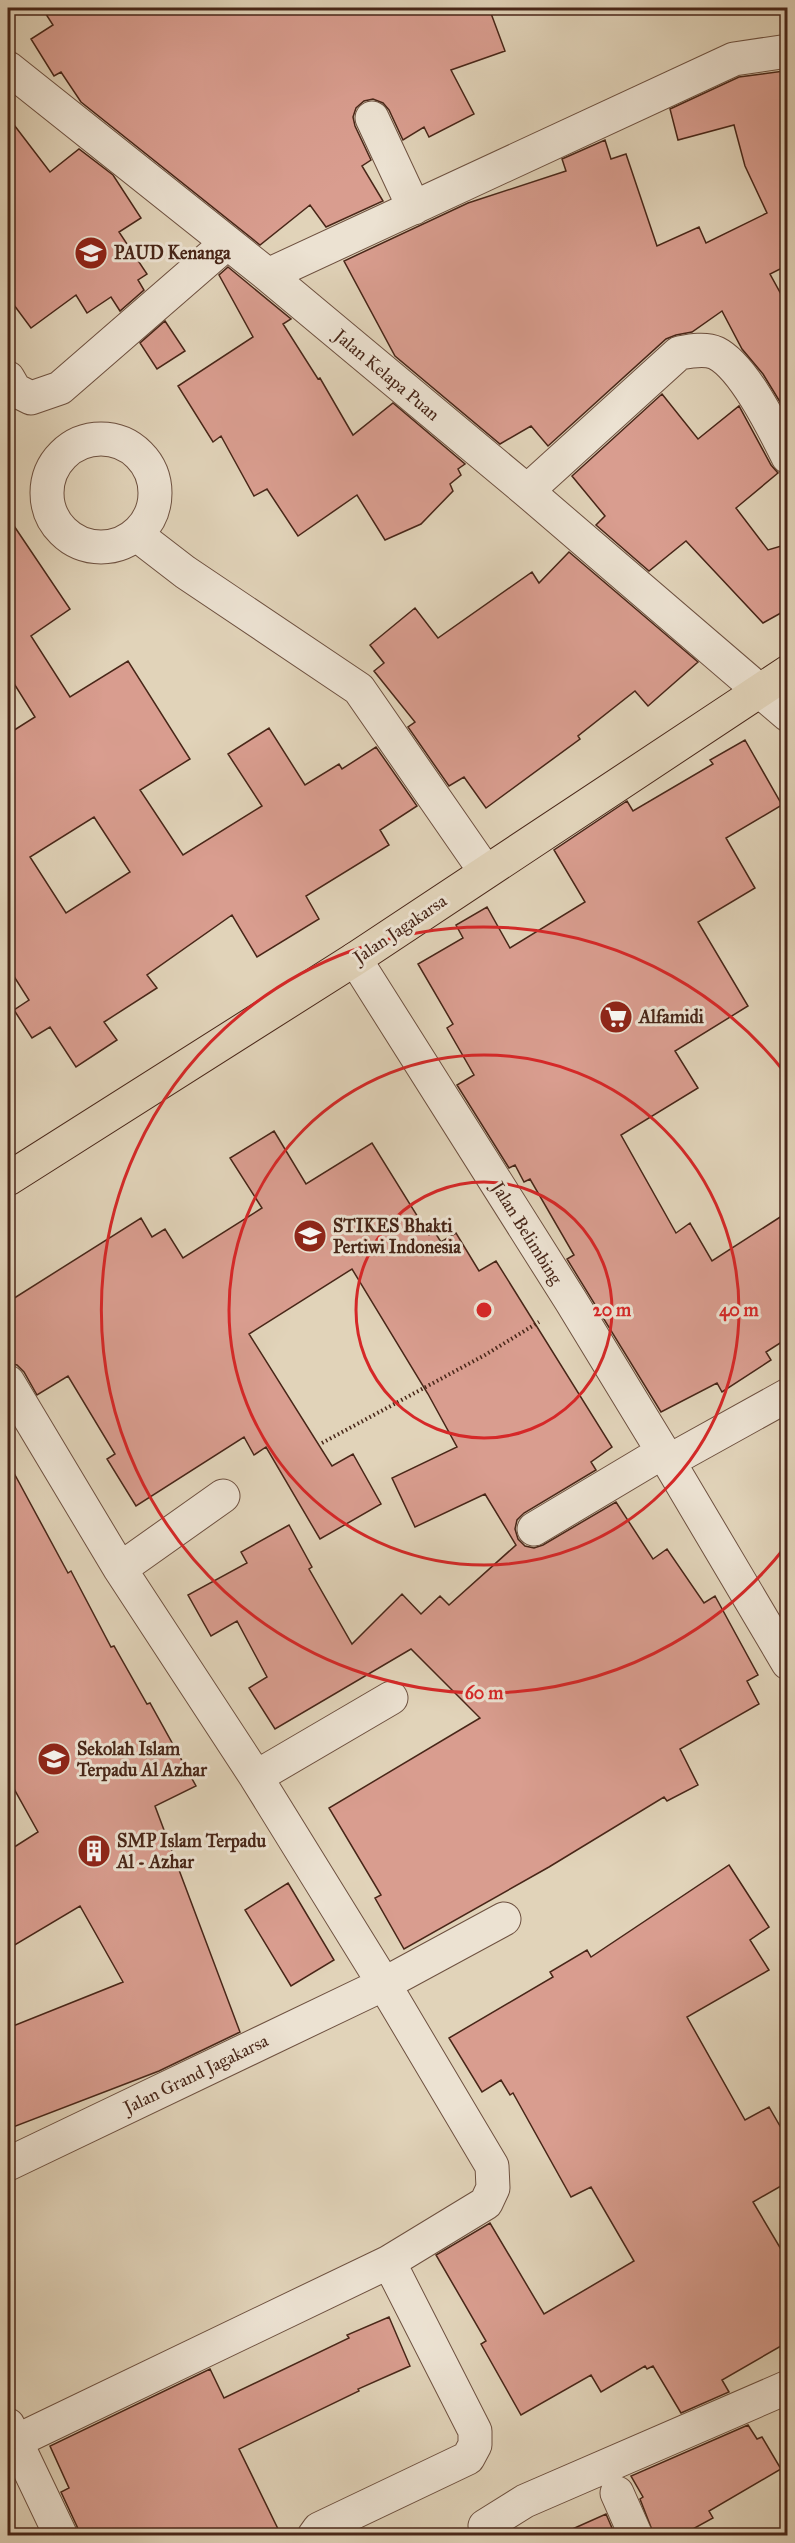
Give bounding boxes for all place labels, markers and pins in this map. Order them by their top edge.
school or university icon: PAUD Kenanga [73,235,109,271]
place label: PAUD Kenanga [114,242,231,265]
supermarket icon: Alfamidi [598,999,634,1035]
place label: Alfamidi [638,1006,705,1028]
place label: STIKES Bhakti Pertiwi Indonesia [333,1215,461,1258]
school or university icon: STIKES Bhakti Pertiwi Indonesia [292,1218,328,1254]
centre of rings [474,1300,494,1320]
place label: Sekolah Islam Terpadu Al Azhar [76,1738,208,1782]
school or university icon: Sekolah Islam Terpadu Al Azhar [36,1741,72,1777]
place label: SMP Islam Terpadu Al - Azhar [116,1830,266,1873]
building icon: SMP Islam Terpadu Al - Azhar [76,1833,112,1869]

